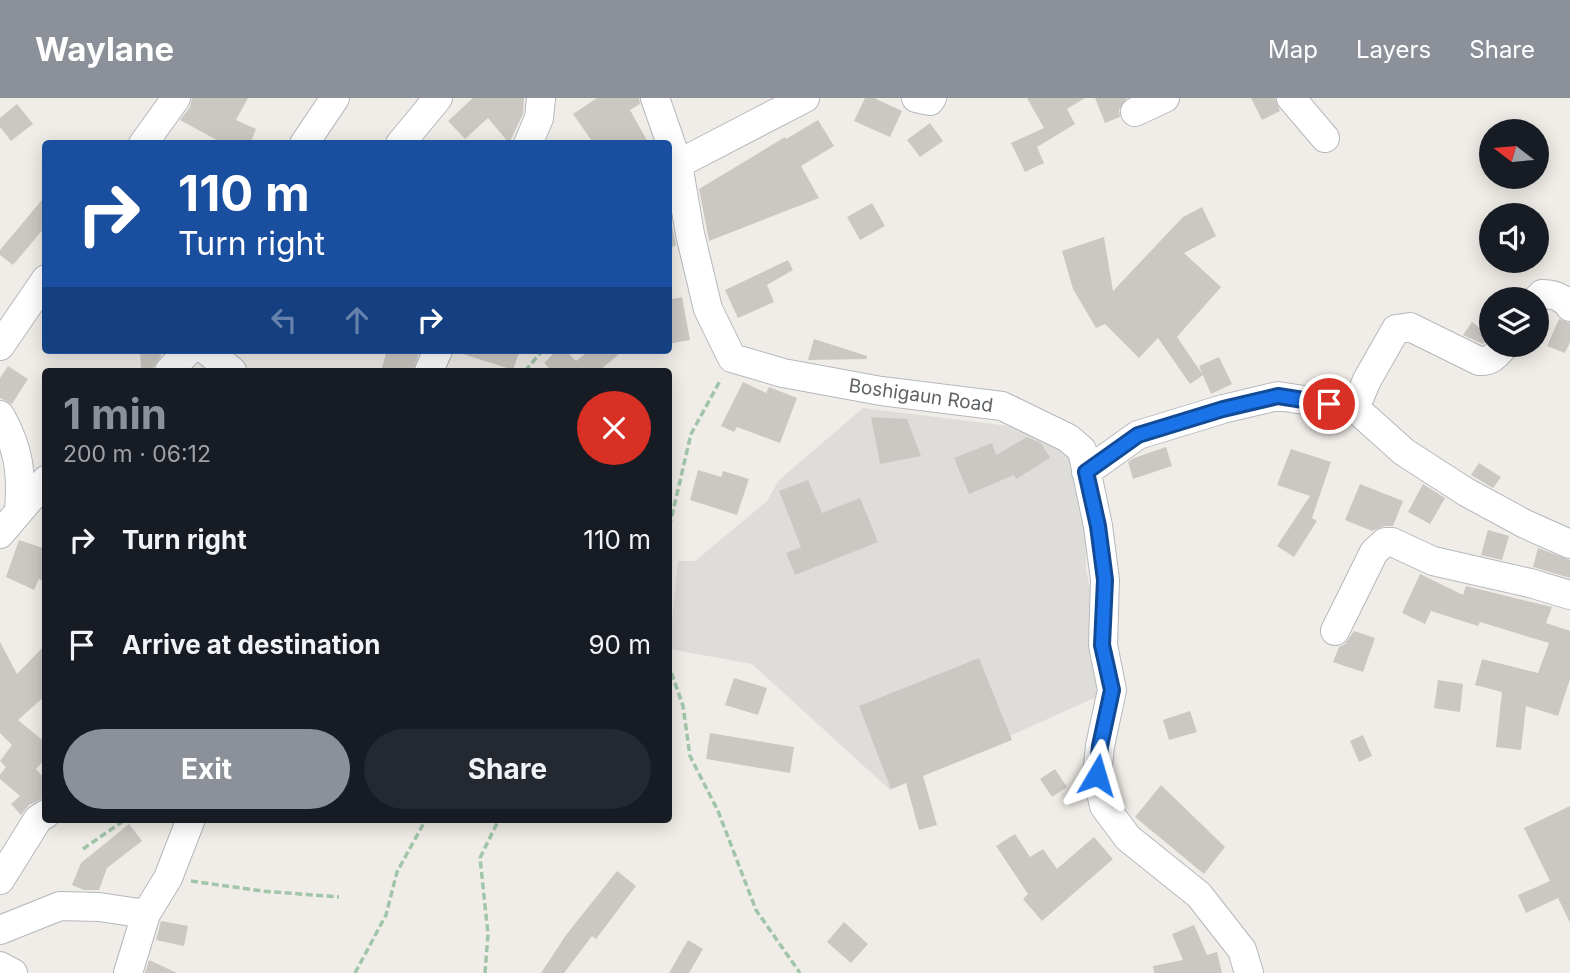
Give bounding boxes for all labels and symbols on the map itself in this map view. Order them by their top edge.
north arrow [1479,119,1549,189]
street label: Boshigaun Road [847,374,995,417]
pin [1299,374,1359,434]
position arrow [1060,738,1134,812]

